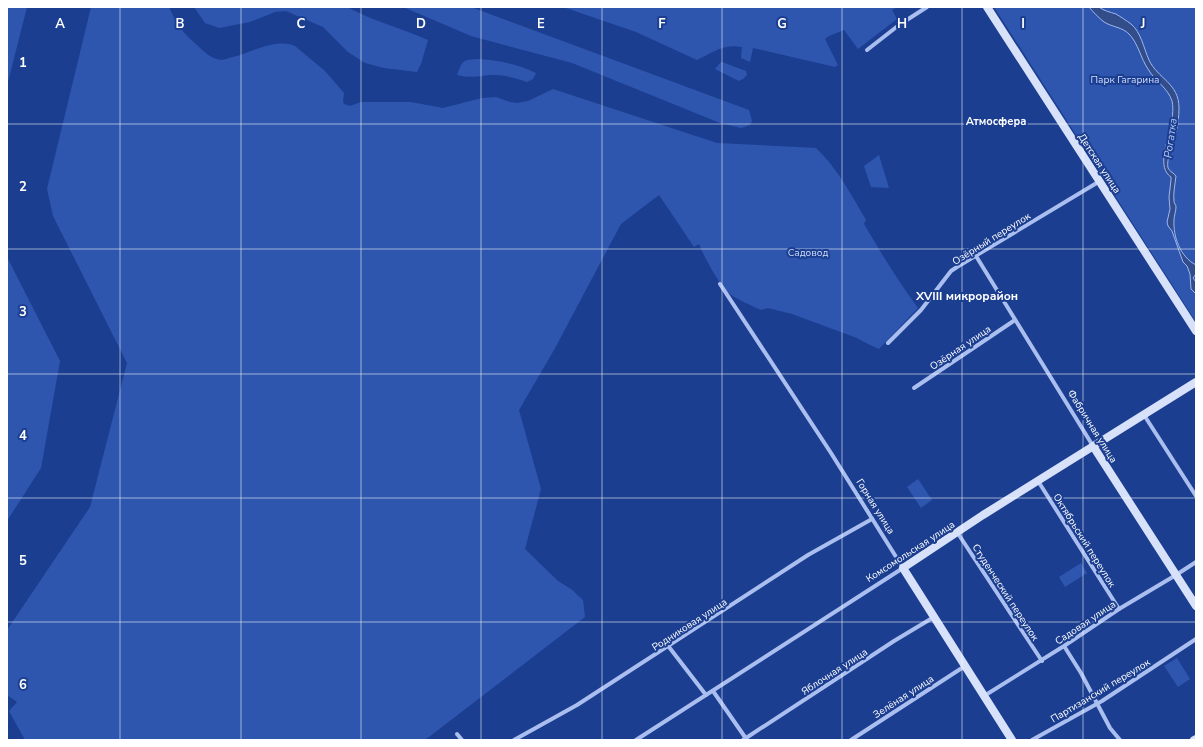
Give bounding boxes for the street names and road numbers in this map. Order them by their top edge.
street label: Детская улица [1075,131,1124,196]
street label: Озёрный переулок [950,209,1034,269]
street label: Озёрная улица [927,322,994,374]
street label: Фабричная улица [1064,387,1120,466]
street label: Горная улица [853,476,898,537]
street label: Октябрьский переулок [1050,491,1119,591]
street label: Комсомольская улица [863,518,958,586]
street label: Студенческий переулок [969,541,1042,644]
street label: Родниковая улица [649,595,730,654]
street label: Садовая улица [1052,597,1119,648]
street label: Яблочная улица [799,645,870,698]
street label: Партизанский переулок [1048,655,1154,726]
street label: Зелёная улица [870,672,937,722]

